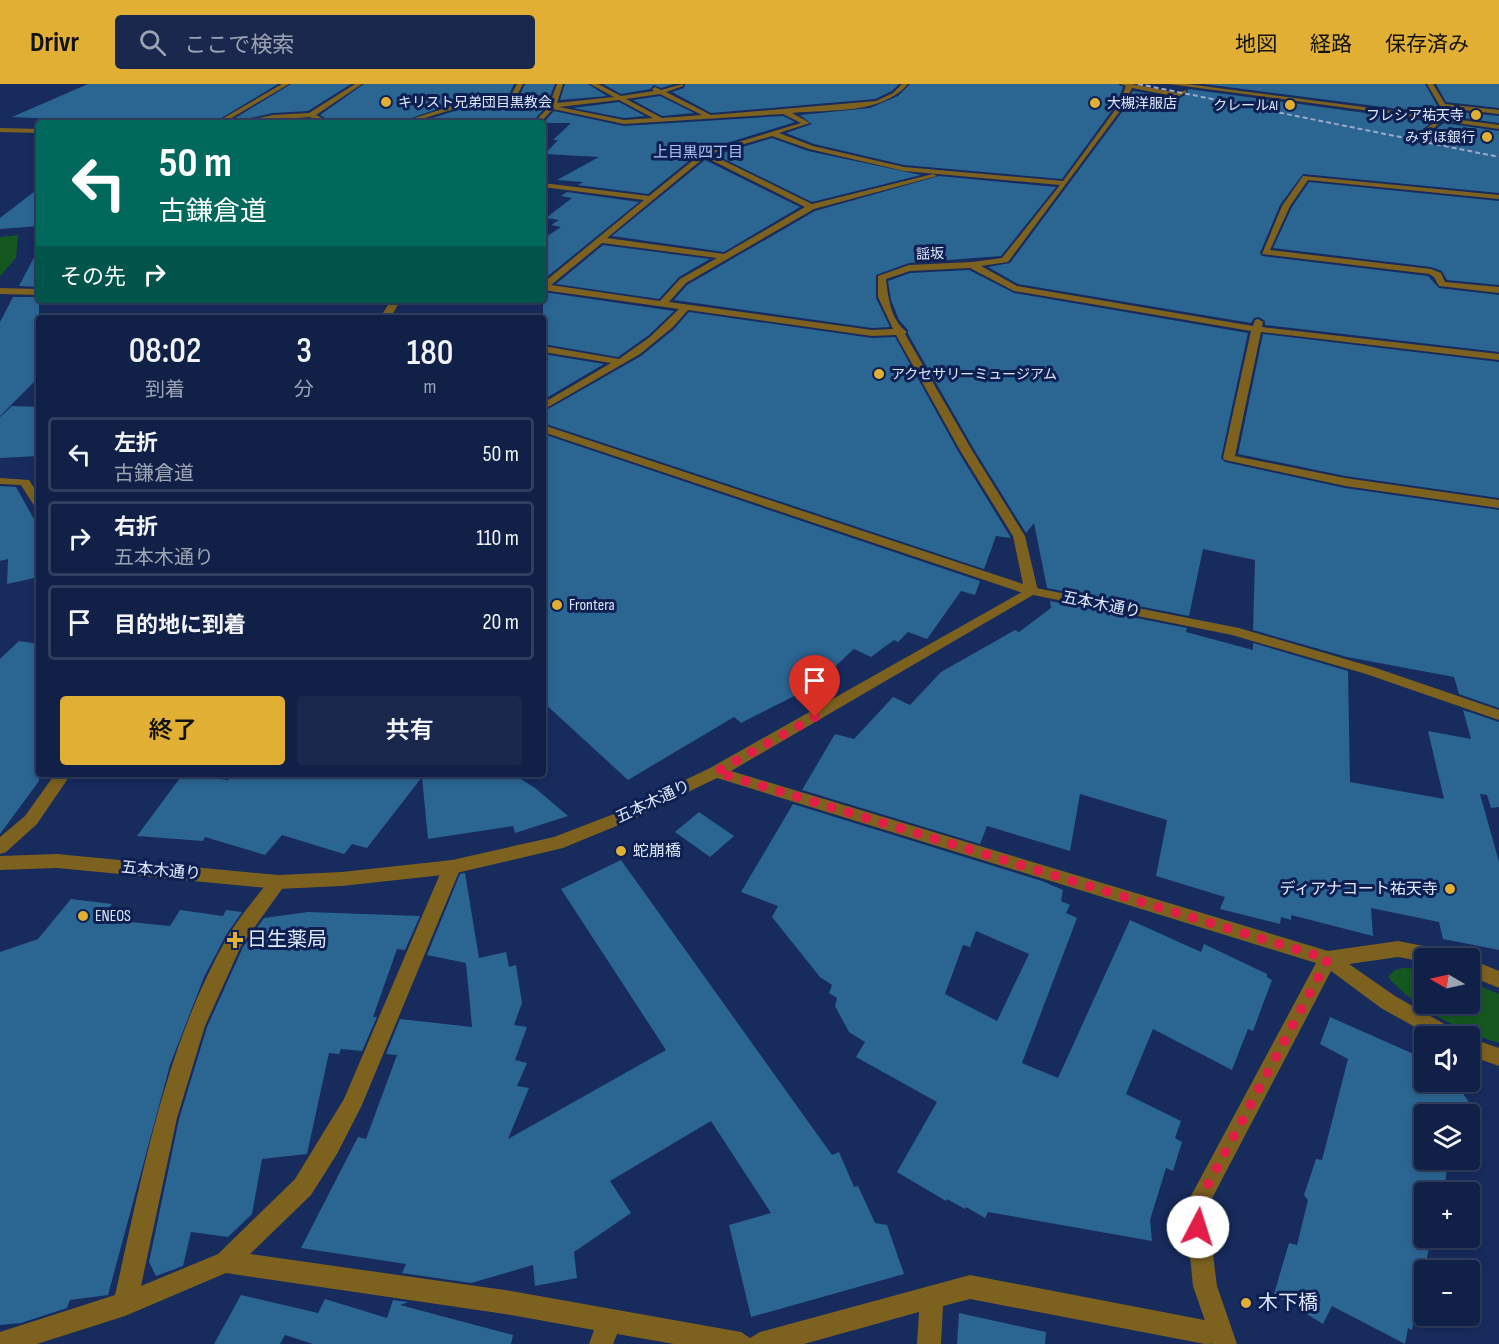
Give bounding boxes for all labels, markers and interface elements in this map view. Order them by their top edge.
search box [115,15,535,69]
text: Drivr [30,26,79,59]
icon: search [136,26,169,59]
text: ここで検索 [184,32,294,59]
text: 地図 [1235,32,1277,57]
text: 経路 [1310,32,1352,57]
text: 保存済み [1385,32,1469,57]
place label: キリスト兄弟団目黒教会 [398,94,552,111]
marker: キリスト兄弟団目黒教会 [379,95,393,109]
place label: 大槻洋服店 [1107,95,1177,112]
marker: 大槻洋服店 [1088,96,1102,110]
place label: クレールAI [1213,97,1278,114]
marker: クレールAI [1283,98,1297,112]
place label: フレシア祐天寺 [1366,107,1464,124]
marker: フレシア祐天寺 [1469,108,1483,122]
place label: みずほ銀行 [1405,129,1475,146]
marker: みずほ銀行 [1480,130,1494,144]
text: 50 m [159,138,232,189]
district label: 上目黒四丁目 [653,143,743,162]
icon: left [60,144,138,222]
text: 古鎌倉道 [159,196,267,228]
street label: 謡坂 [916,245,944,263]
icon: right [138,258,171,291]
text: その先 [60,264,126,291]
text: 08:02 [129,330,201,373]
text: 3 [296,330,312,373]
text: 180 [407,332,453,375]
place label: アクセサリーミュージアム [891,366,1057,383]
marker: アクセサリーミュージアム [872,367,886,381]
text: m [424,375,436,399]
text: 到着 [145,378,185,402]
text: 分 [294,378,314,402]
text: 左折 [114,430,158,457]
icon: left [63,438,96,471]
text: 50 m [483,441,519,468]
text: 古鎌倉道 [114,462,194,486]
text: 右折 [114,514,158,541]
icon: right [63,522,96,555]
text: 110 m [476,525,519,552]
text: 五本木通り [114,546,214,570]
street label: 五本木通り [1060,588,1142,622]
place label: Frontera [569,596,615,615]
marker: Frontera [550,598,564,612]
icon: arrive [63,606,96,639]
text: 20 m [483,609,519,636]
text: 目的地に到着 [114,612,246,639]
pin [789,655,840,717]
icon: arrive [798,664,831,697]
button: 終了 [60,696,285,765]
button: 共有 [297,696,522,765]
street label: 五本木通り [613,776,693,828]
place label: 蛇崩橋 [633,842,681,861]
marker: 蛇崩橋 [614,844,628,858]
street label: 五本木通り [120,858,202,884]
place label: ディアナコート祐天寺 [1279,880,1438,899]
marker: ディアナコート祐天寺 [1443,882,1457,896]
place label: ENEOS [95,907,131,926]
marker: ENEOS [76,909,90,923]
place label: 日生薬局 [247,928,327,952]
marker: 日生薬局 [228,933,242,947]
north arrow [1414,948,1480,1014]
map controls [1414,948,1480,1326]
button: sound [1414,1026,1480,1092]
button: layers [1414,1104,1480,1170]
button: + [1414,1182,1480,1248]
position arrow [1166,1195,1230,1259]
button: − [1414,1260,1480,1326]
place label: 木下橋 [1258,1291,1318,1315]
marker: 木下橋 [1239,1296,1253,1310]

